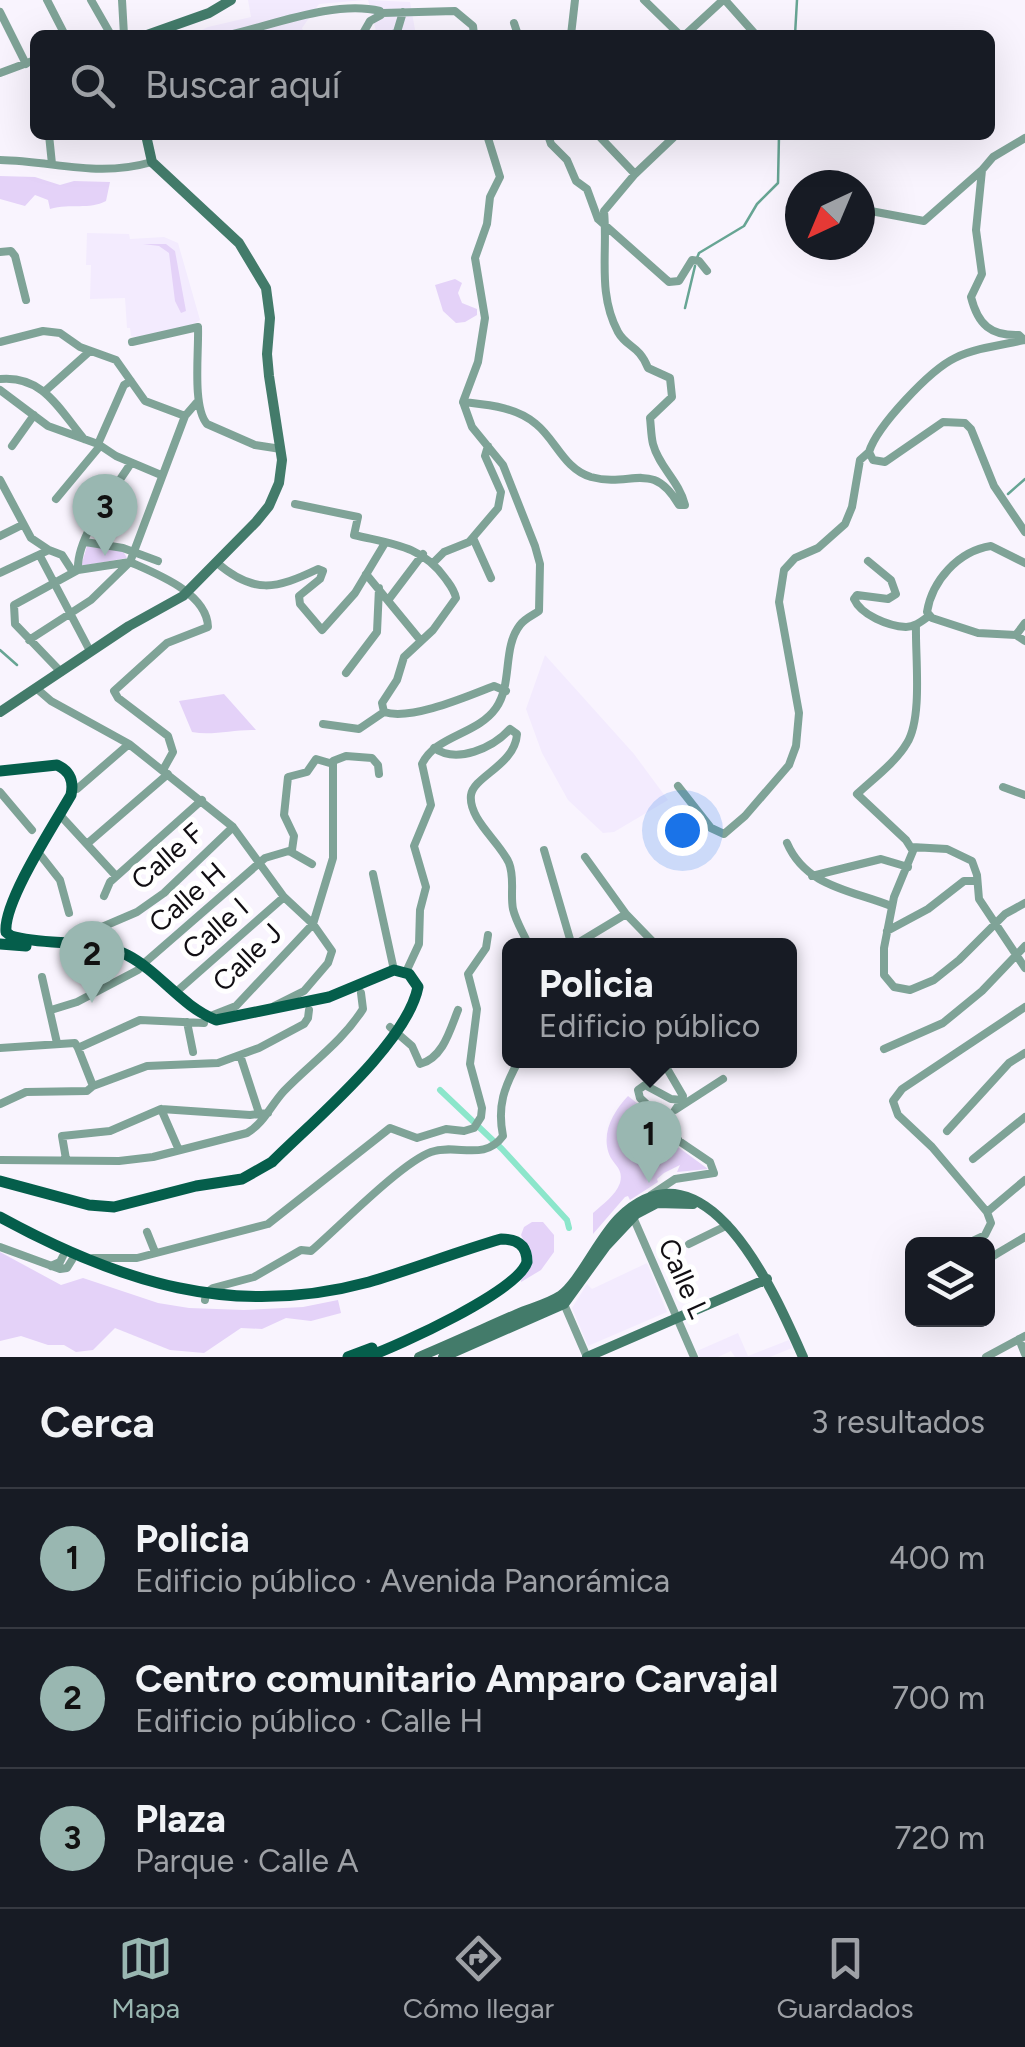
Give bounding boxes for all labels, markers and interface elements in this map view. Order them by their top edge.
search box [30,30,995,140]
icon: search [65,58,120,113]
text: Buscar aquí [145,62,341,108]
north arrow [785,170,875,260]
pin: 3 [72,474,138,556]
your location [657,805,708,856]
street label: Calle F [124,816,210,896]
street label: Calle H [142,855,232,939]
street label: Calle I [175,890,255,966]
street label: Calle J [205,916,289,998]
pin: 2 [59,920,124,1003]
popup [502,938,797,1068]
text: Policia [539,961,654,1007]
text: Edificio público [539,1007,760,1045]
pin: 1 [616,1100,682,1183]
street label: Calle L [651,1233,717,1323]
map controls [905,1237,995,1327]
button: layers [905,1237,995,1327]
text: Cerca [40,1397,155,1448]
text: 3 resultados [811,1403,985,1441]
text: Policia [135,1516,250,1562]
text: 1 [66,1539,79,1577]
text: 400 m [889,1539,985,1577]
text: Edificio público · Avenida Panorámica [135,1562,670,1600]
text: Centro comunitario Amparo Carvajal [135,1656,778,1702]
text: 2 [63,1679,82,1717]
text: 700 m [892,1679,985,1717]
text: Edificio público · Calle H [135,1702,483,1740]
text: Plaza [135,1796,226,1842]
text: 3 [64,1819,81,1857]
text: 720 m [894,1819,985,1857]
text: Parque · Calle A [135,1842,359,1880]
tab: Mapa [111,1931,180,2025]
tab: Cómo llegar [403,1931,554,2025]
tab: Guardados [777,1931,914,2025]

